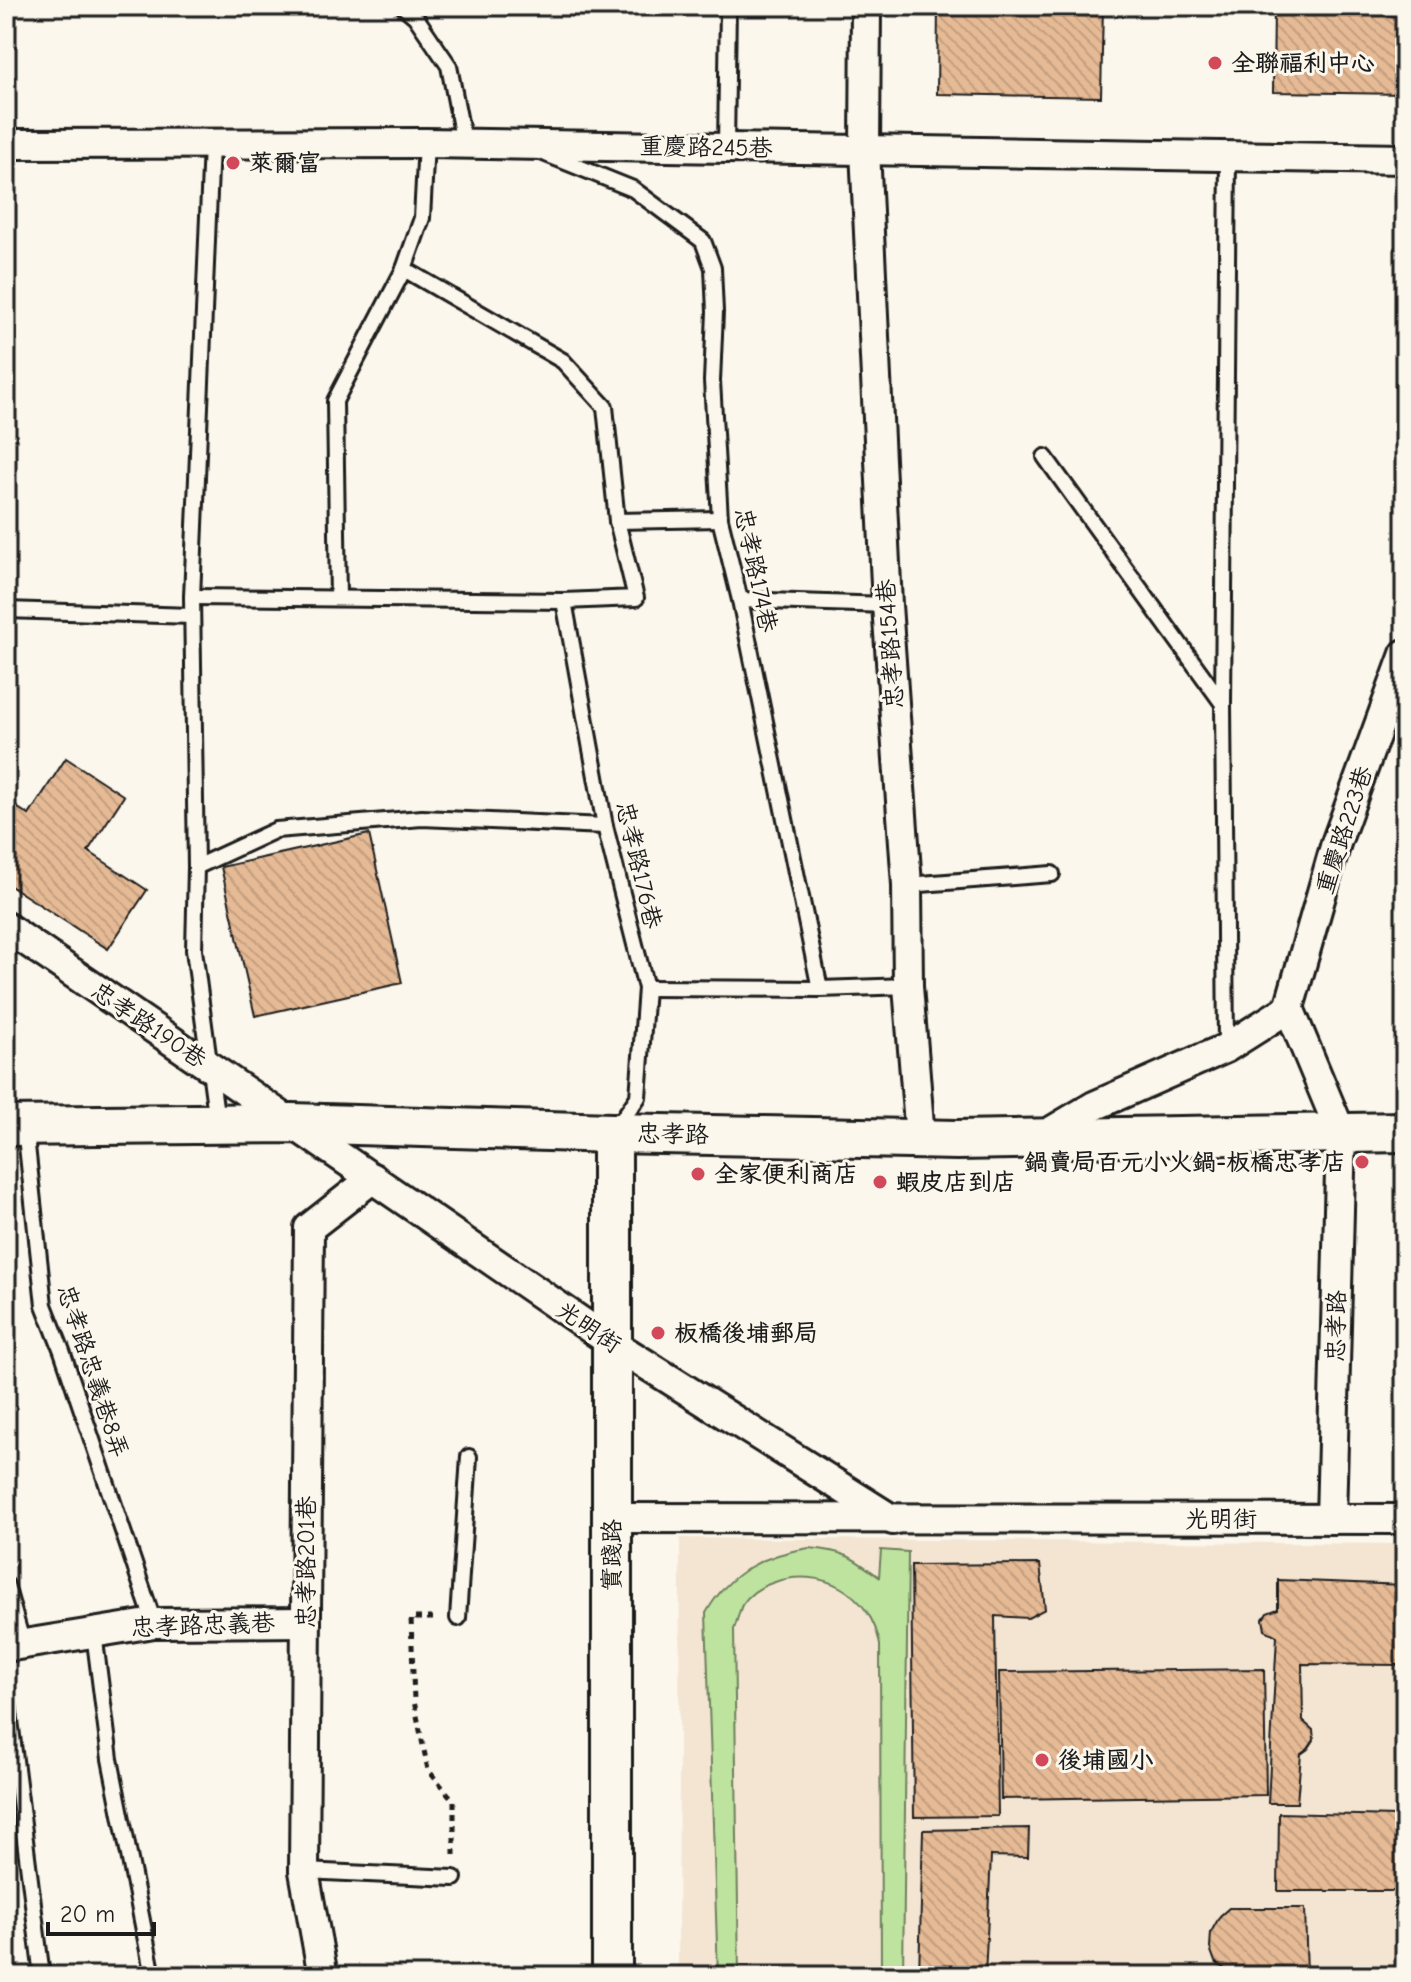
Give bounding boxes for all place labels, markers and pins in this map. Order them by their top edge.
place label: 全聯福利中心 [1231,49,1375,77]
marker: 全聯福利中心 [1206,54,1224,72]
place label: 萊爾富 [249,149,321,177]
marker: 萊爾富 [224,154,242,172]
place label: 鍋賣局百元小火鍋-板橋忠孝店 [1024,1148,1346,1176]
marker: 鍋賣局百元小火鍋-板橋忠孝店 [1353,1153,1371,1171]
place label: 全家便利商店 [714,1160,858,1188]
marker: 全家便利商店 [689,1165,707,1183]
place label: 蝦皮店到店 [896,1168,1016,1196]
marker: 蝦皮店到店 [871,1173,889,1191]
place label: 板橋後埔郵局 [674,1319,818,1347]
marker: 板橋後埔郵局 [649,1324,667,1342]
place label: 後埔國小 [1058,1746,1154,1774]
marker: 後埔國小 [1033,1751,1051,1769]

